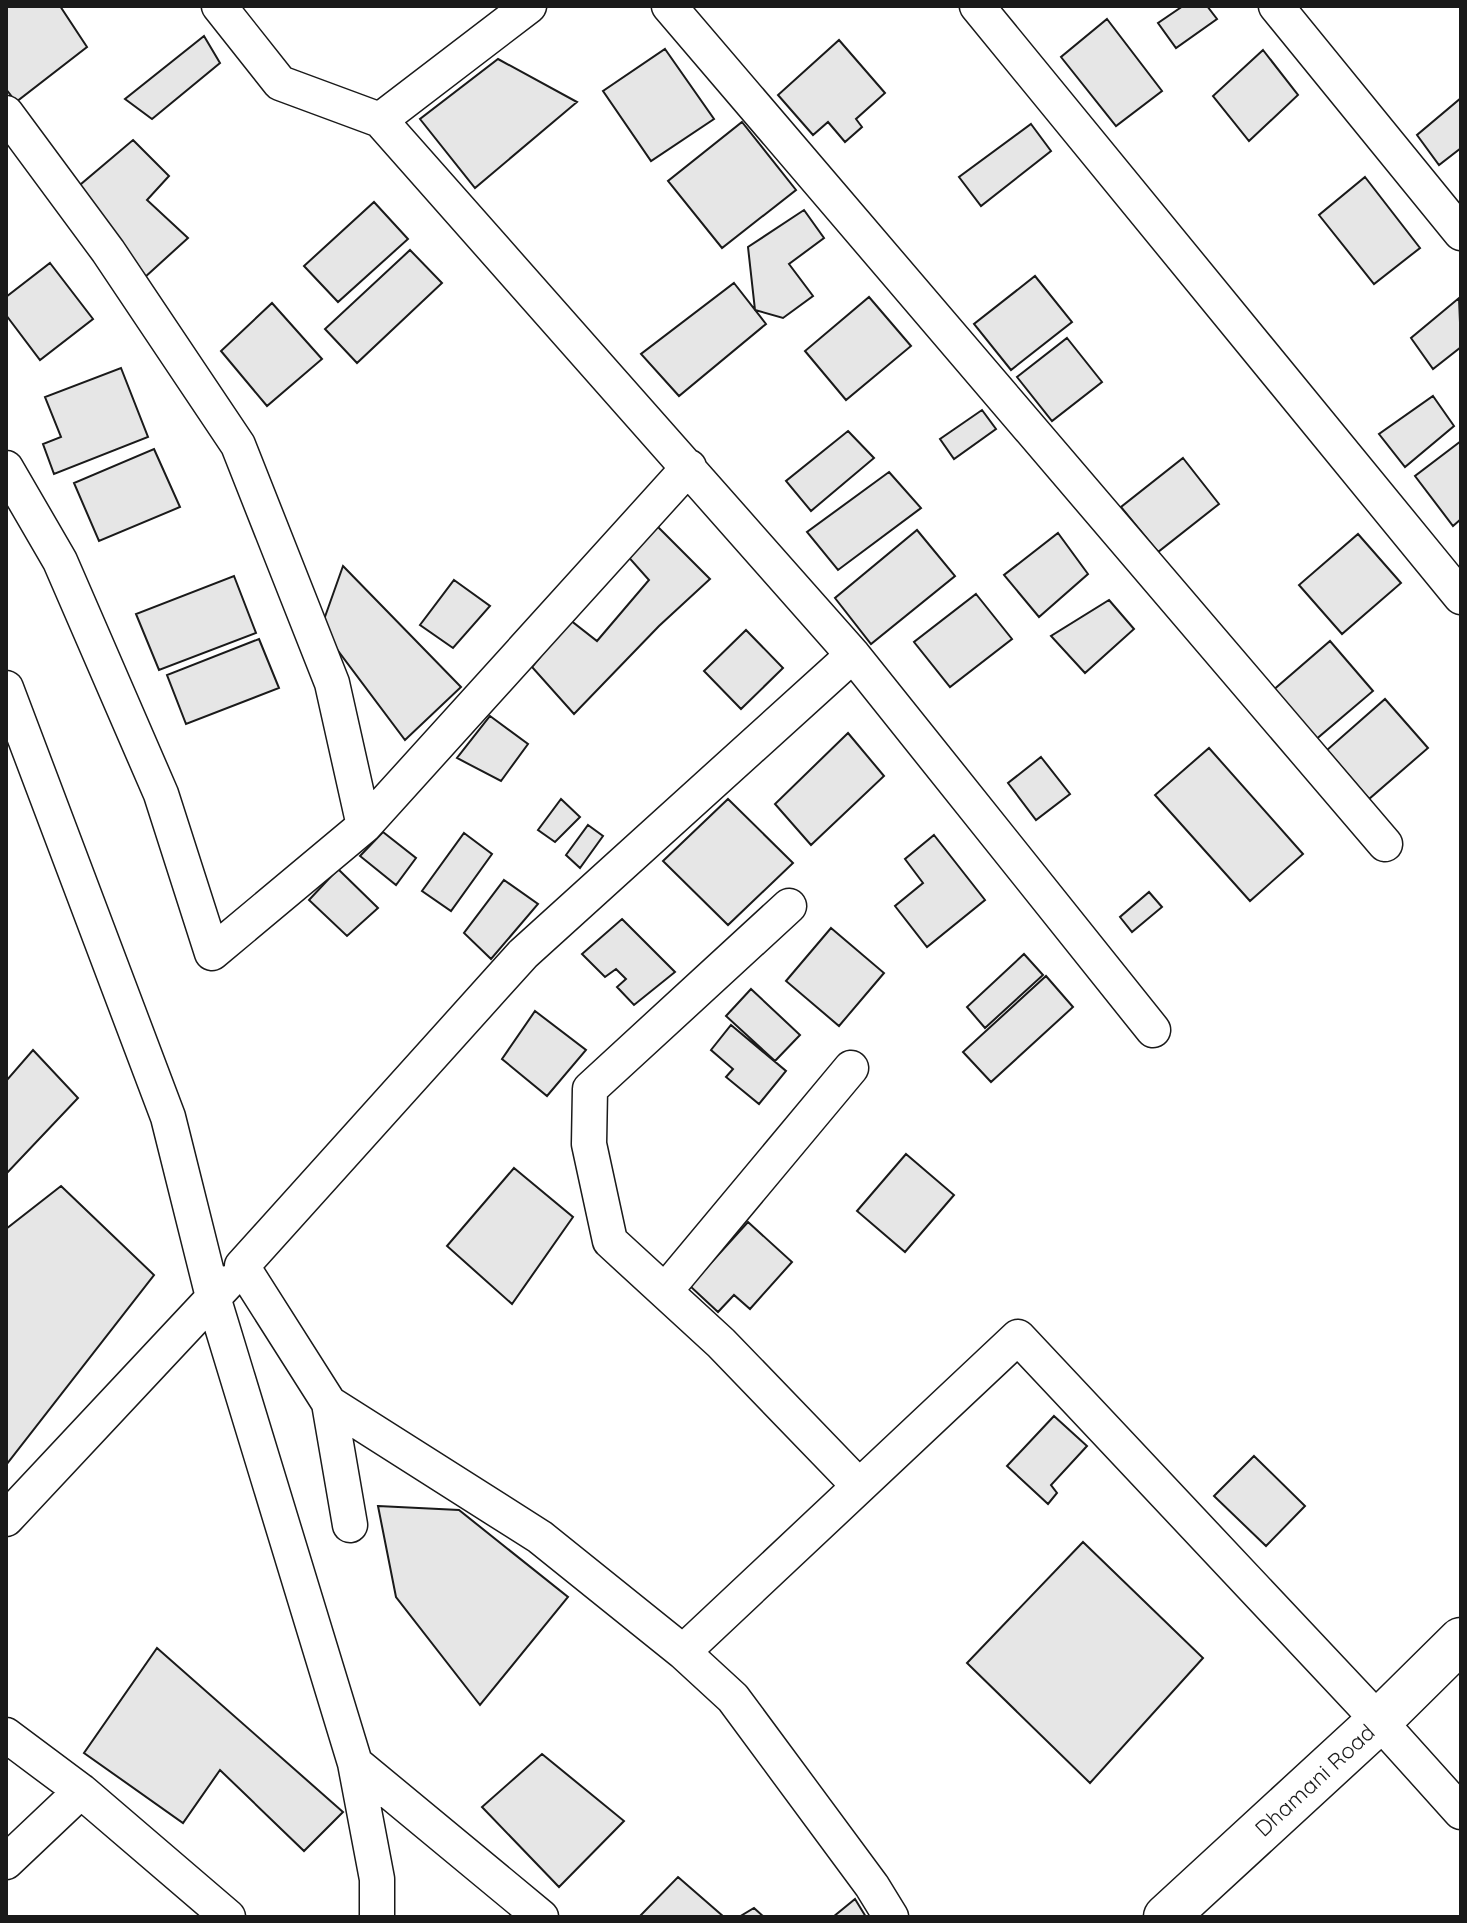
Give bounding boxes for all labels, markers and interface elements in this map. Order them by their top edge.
street label: Dhamani Road [1249,1718,1380,1842]

